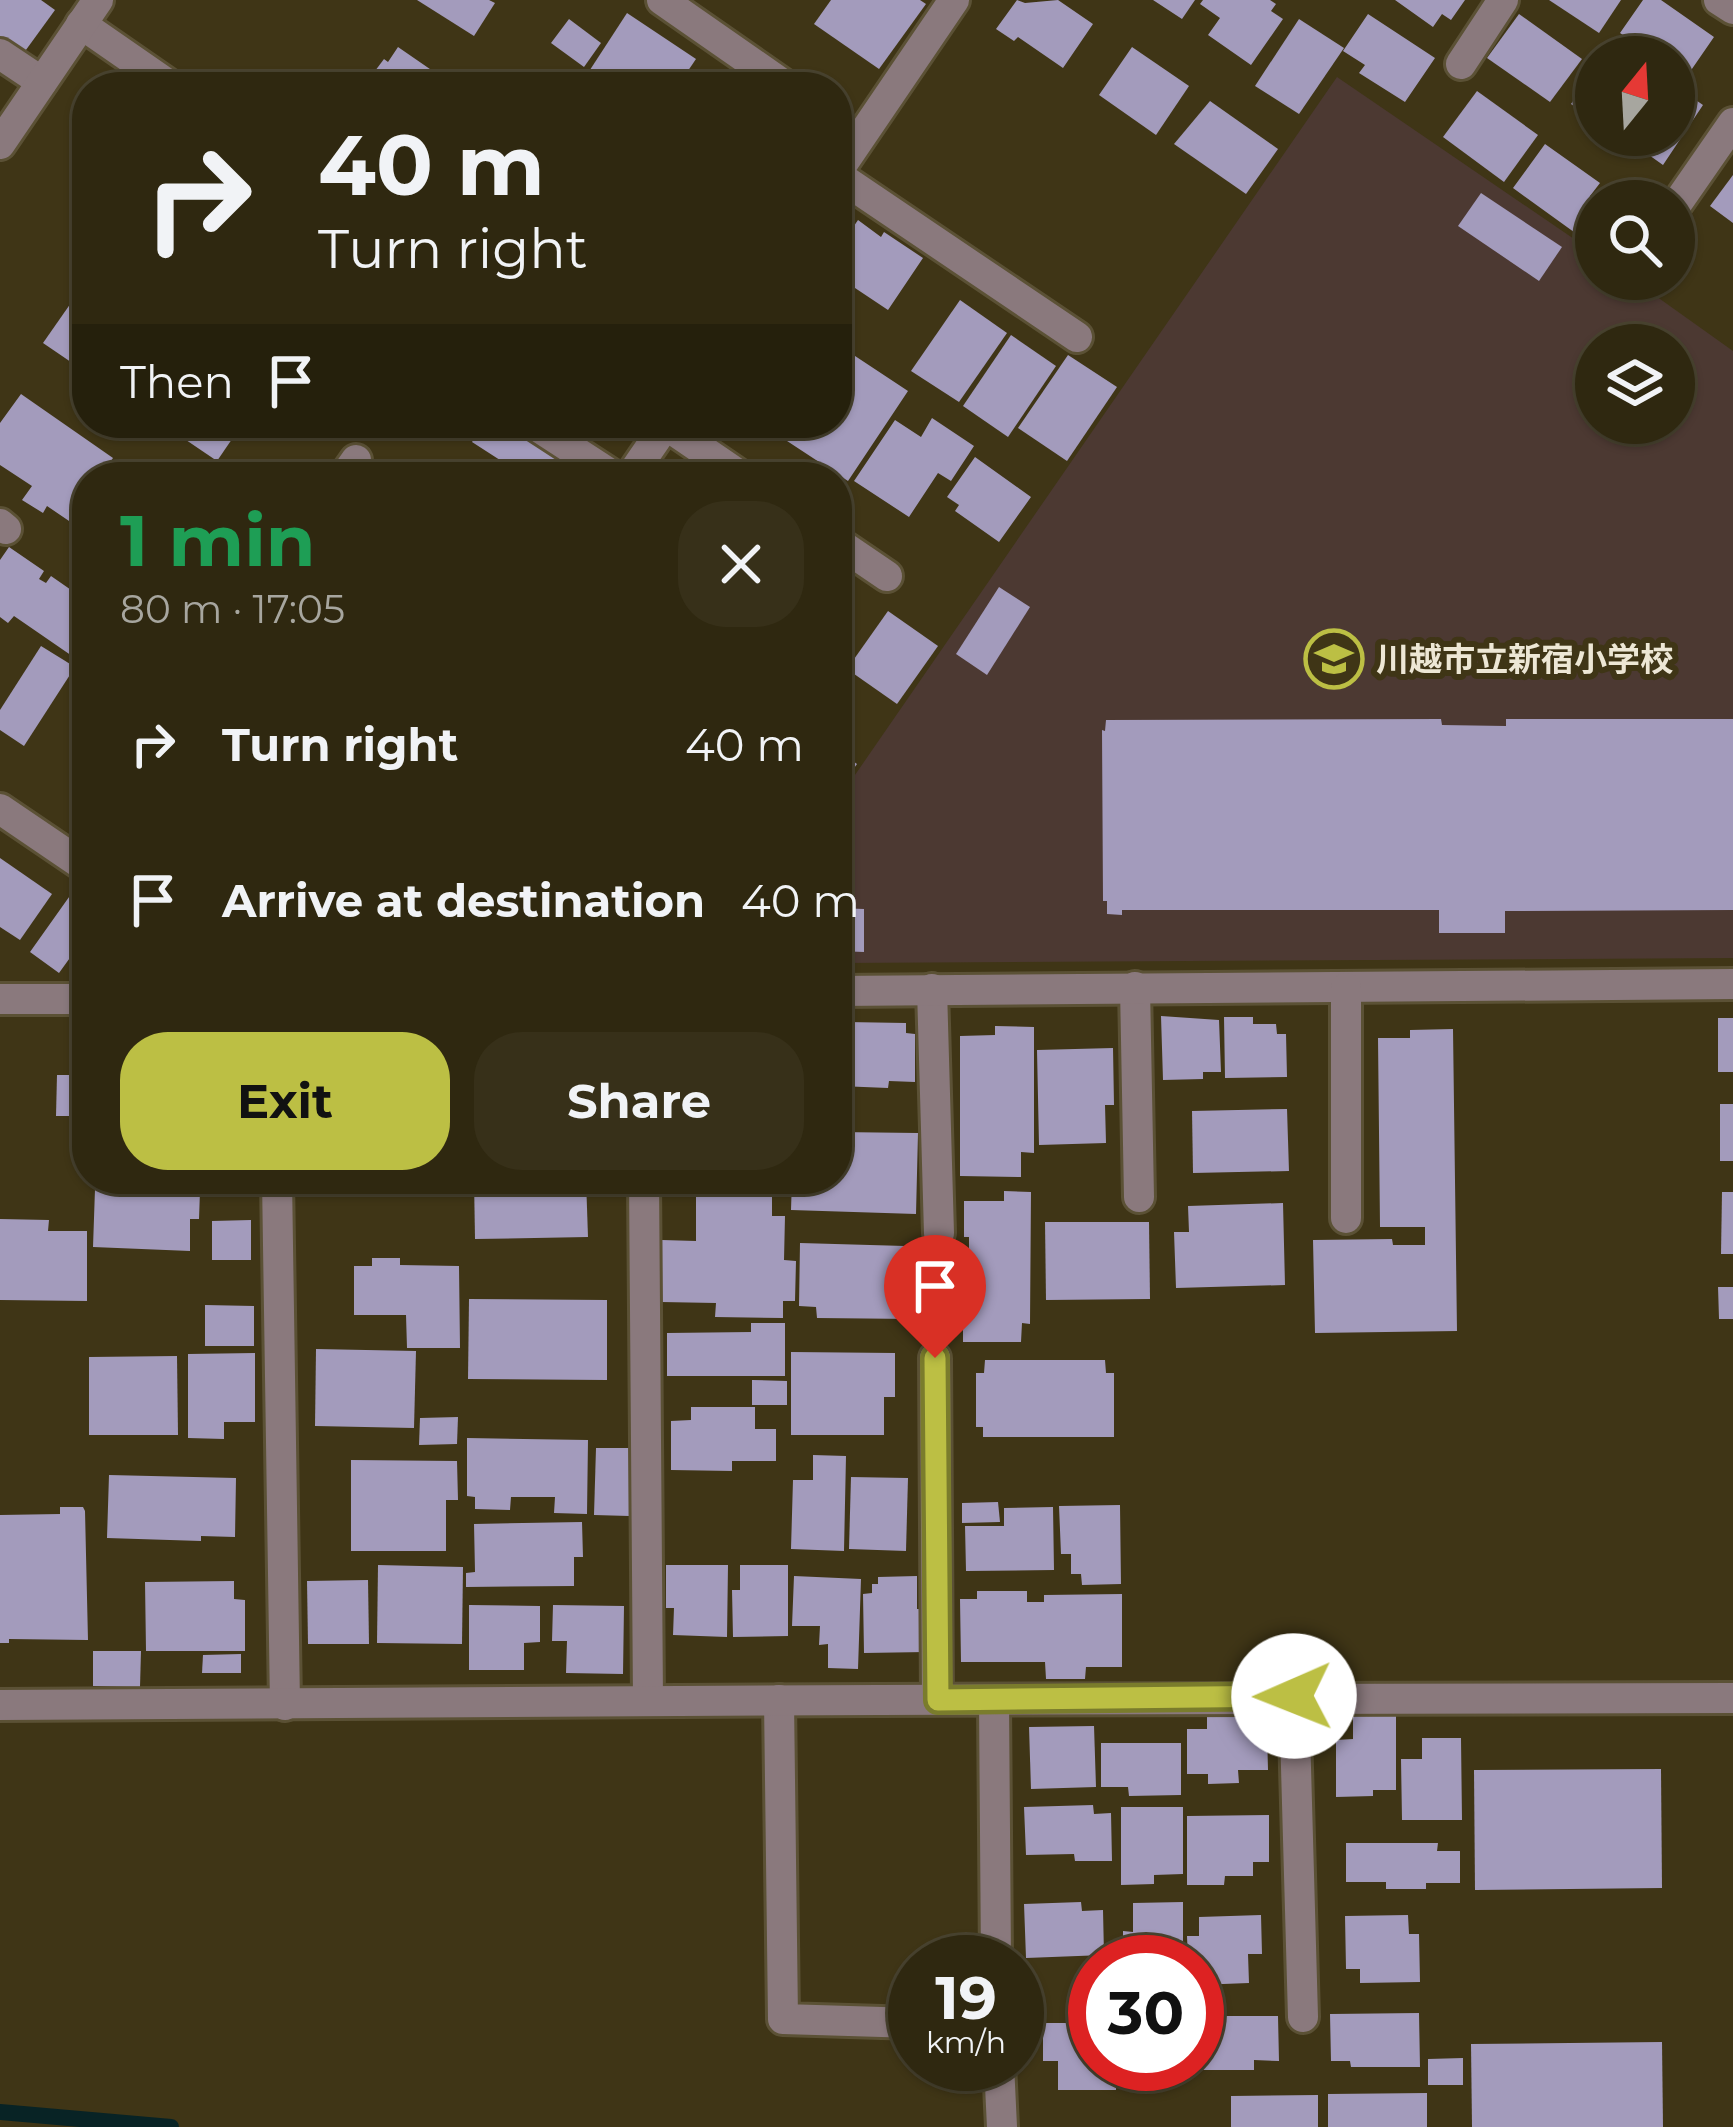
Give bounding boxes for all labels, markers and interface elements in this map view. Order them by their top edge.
north arrow [1575,36,1695,156]
map controls [1575,36,1695,444]
text: 40 m [318,114,545,216]
icon: right [120,120,276,276]
button: search [1575,180,1695,300]
text: Turn right [318,216,588,282]
button: layers [1575,324,1695,444]
icon: arrive [258,348,324,414]
text: Then [120,354,234,409]
text: 1 min [120,496,316,584]
button: close [678,501,804,627]
text: 80 m · 17:05 [120,585,345,633]
school or university icon: 川越市立新宿小学校 [1303,628,1365,690]
place label: 川越市立新宿小学校 [1376,639,1673,679]
icon: right [120,711,186,777]
text: Turn right [222,717,458,772]
text: 40 m [685,717,804,772]
icon: arrive [120,867,186,933]
text: Arrive at destination [222,873,705,928]
text: 40 m [741,873,860,928]
button: Exit [120,1032,450,1170]
button: Share [474,1032,804,1170]
pin [884,1235,986,1358]
icon: arrive [902,1253,968,1319]
position arrow [1231,1633,1357,1759]
speed limit sign: 30 [1068,1935,1224,2091]
text: 19 [935,1961,997,2034]
text: km/h [926,2024,1006,2061]

